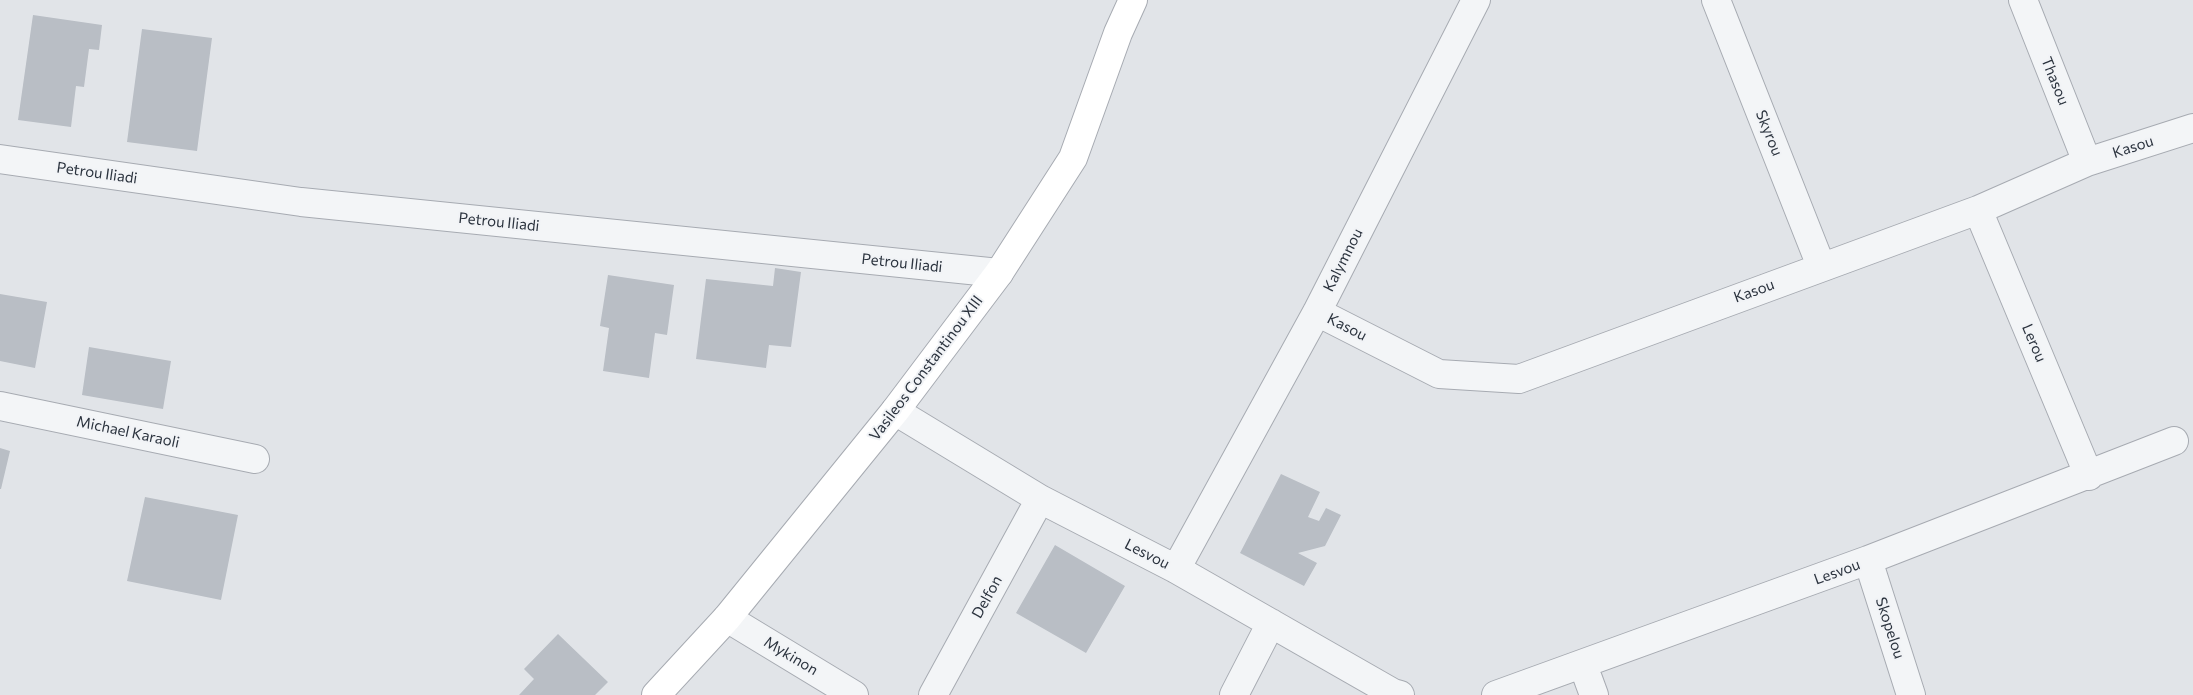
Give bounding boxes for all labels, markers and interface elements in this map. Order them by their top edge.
street label: Thasou [2037,54,2073,108]
street label: Skyrou [1752,107,1786,159]
street label: Kasou [2110,132,2156,162]
street label: Petrou Iliadi [56,158,138,188]
street label: Petrou Iliadi [458,209,540,235]
street label: Kalymnou [1319,225,1367,295]
street label: Petrou Iliadi [861,250,943,276]
street label: Kasou [1731,275,1777,307]
street label: Vasileos Constantinou XIII [866,292,986,444]
street label: Kasou [1324,309,1370,345]
street label: Lerou [2018,321,2050,365]
street label: Michael Karaoli [75,412,181,452]
street label: Lesvou [1122,535,1172,573]
street label: Lesvou [1811,555,1863,589]
street label: Delfon [968,573,1006,621]
street label: Skopelou [1872,595,1908,661]
street label: Mykinon [761,633,821,679]

